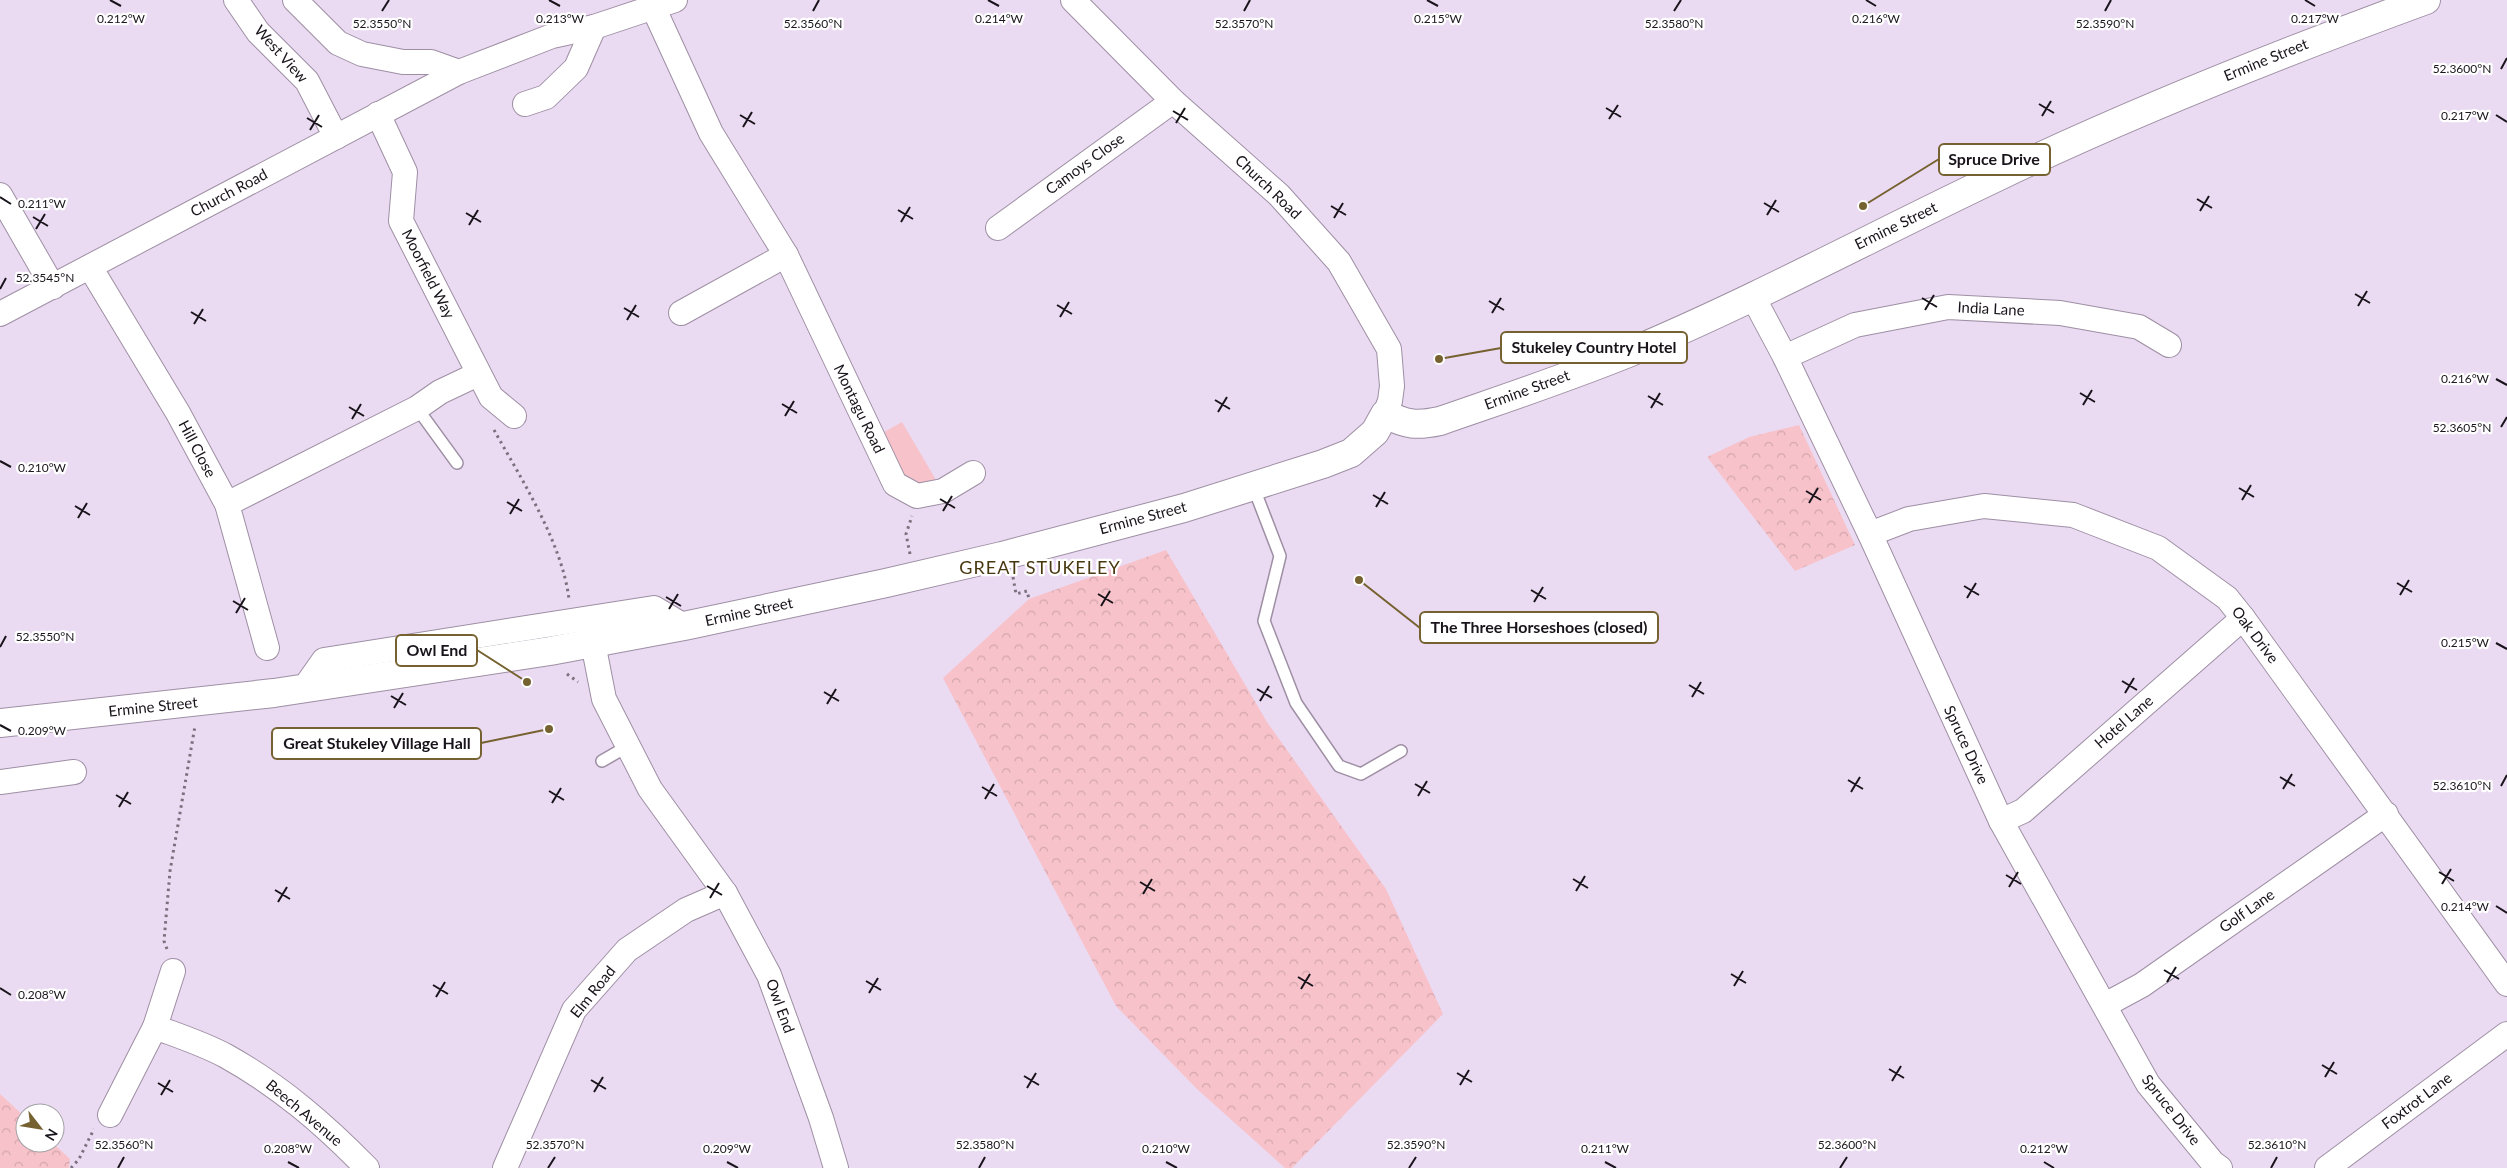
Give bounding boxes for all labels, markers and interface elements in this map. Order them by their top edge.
text: 0.212°W [97,11,146,26]
text: 0.213°W [536,11,585,26]
text: 0.214°W [975,11,1024,26]
text: 0.215°W [1414,11,1463,26]
text: 0.216°W [1852,11,1901,26]
text: 0.217°W [2291,11,2340,26]
text: 52.3550°N [353,16,411,31]
text: 52.3560°N [784,16,842,31]
text: 52.3570°N [1215,16,1273,31]
text: 52.3580°N [1645,16,1703,31]
text: 52.3590°N [2076,16,2134,31]
street label: West View [251,21,312,86]
street label: Ermine Street [2221,34,2311,84]
text: 52.3600°N [2433,61,2491,76]
text: 0.217°W [2441,108,2490,123]
street label: Camoys Close [1042,129,1127,198]
callout: Spruce Drive [1939,144,2050,175]
text: Spruce Drive [1948,149,2040,168]
street label: Church Road [1232,150,1305,222]
street label: Church Road [187,164,270,220]
text: 0.211°W [18,196,67,211]
street label: Ermine Street [1851,197,1940,253]
street label: Moorfield Way [399,226,459,321]
text: 52.3545°N [16,270,74,285]
street label: India Lane [1957,297,2025,319]
callout: Stukeley Country Hotel [1501,332,1687,363]
text: Stukeley Country Hotel [1511,337,1677,356]
street label: Montagu Road [831,361,889,456]
street label: Ermine Street [1482,365,1572,413]
text: 0.216°W [2441,371,2490,386]
street label: Hill Close [175,417,220,480]
text: 52.3605°N [2433,420,2491,435]
text: 0.210°W [18,460,67,475]
street label: Ermine Street [1097,497,1189,537]
district label: GREAT STUKELEY [959,556,1121,578]
street label: Ermine Street [703,593,795,629]
street label: Oak Drive [2229,602,2283,666]
callout: The Three Horseshoes (closed) [1420,612,1658,643]
text: The Three Horseshoes (closed) [1431,617,1647,636]
text: 52.3550°N [16,629,74,644]
callout: Owl End [396,635,477,666]
text: 0.215°W [2441,635,2490,650]
text: Owl End [407,640,467,659]
street label: Hotel Lane [2090,691,2156,752]
street label: Ermine Street [107,692,199,720]
street label: Spruce Drive [1941,702,1993,787]
text: 0.209°W [18,723,67,738]
callout: Great Stukeley Village Hall [272,728,481,759]
text: Great Stukeley Village Hall [283,733,471,752]
text: 52.3610°N [2433,778,2491,793]
street label: Golf Lane [2215,885,2278,936]
text: 0.214°W [2441,899,2490,914]
street label: Elm Road [566,962,619,1021]
street label: Owl End [763,976,799,1035]
text: 0.208°W [18,987,67,1002]
street label: Foxtrot Lane [2378,1068,2455,1132]
street label: Spruce Drive [2139,1070,2205,1148]
street label: Beech Avenue [263,1075,346,1149]
north arrow [15,1103,65,1153]
text: N [42,1126,62,1144]
text: 52.3560°N [95,1137,153,1152]
text: 52.3570°N [526,1137,584,1152]
text: 52.3580°N [956,1137,1014,1152]
text: 52.3590°N [1387,1137,1445,1152]
text: 52.3600°N [1818,1137,1876,1152]
text: 52.3610°N [2248,1137,2306,1152]
text: 0.208°W [264,1141,313,1156]
text: 0.209°W [703,1141,752,1156]
text: 0.210°W [1142,1141,1191,1156]
text: 0.211°W [1581,1141,1630,1156]
text: 0.212°W [2020,1141,2069,1156]

